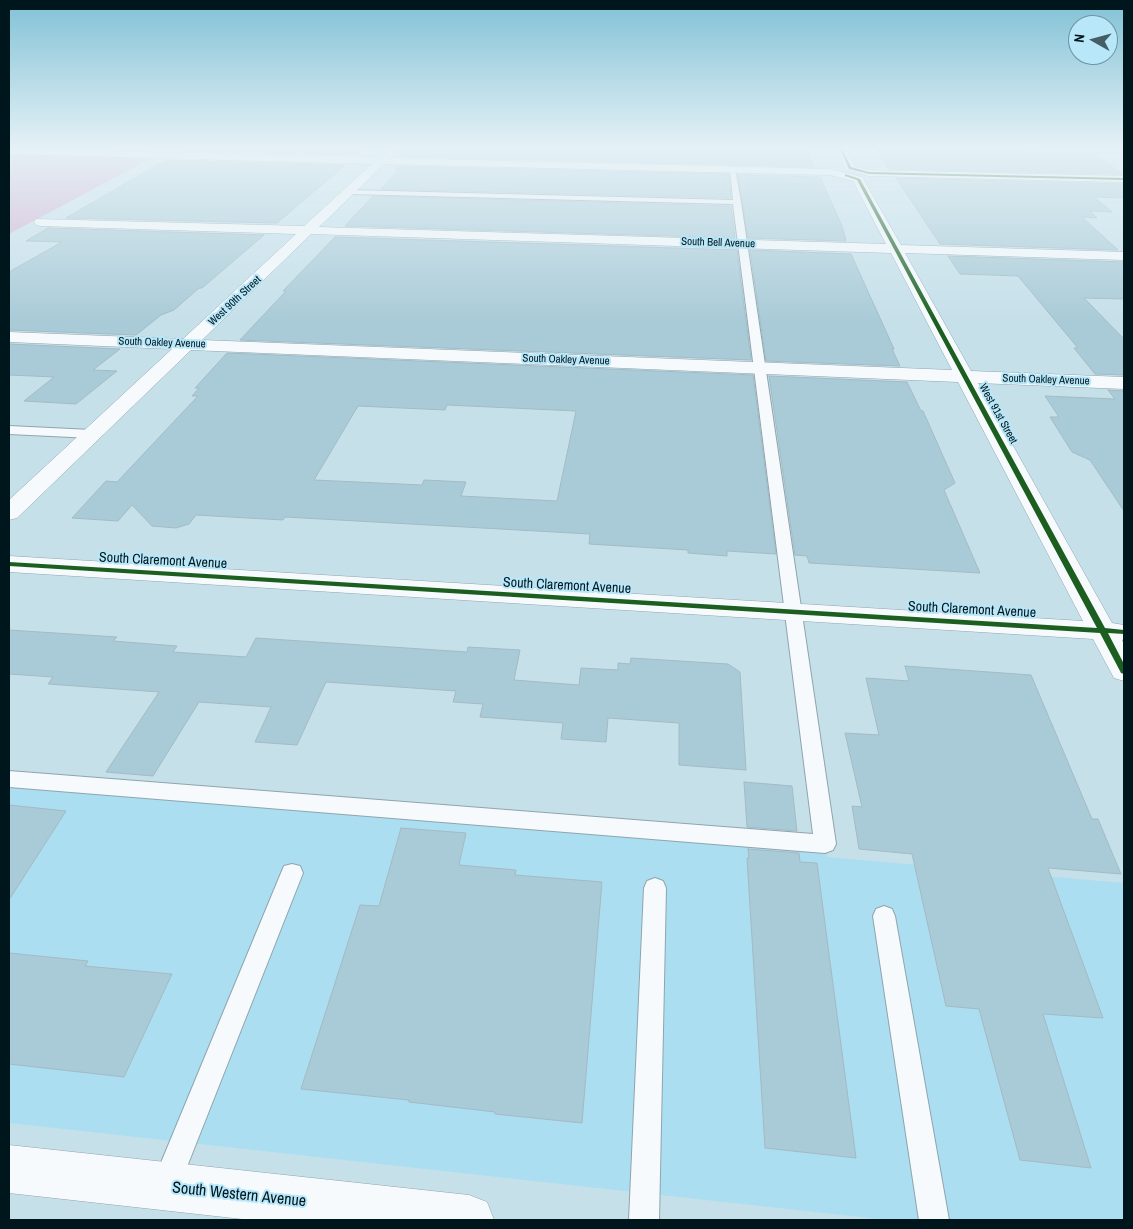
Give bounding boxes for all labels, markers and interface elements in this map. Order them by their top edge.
north arrow [1068,15,1118,65]
text: N [1070,33,1089,44]
street label: South Bell Avenue [681,235,755,251]
street label: West 90th Street [206,273,264,329]
street label: South Oakley Avenue [118,335,206,351]
street label: South Oakley Avenue [522,352,610,368]
street label: South Oakley Avenue [1002,372,1090,388]
street label: West 91st Street [976,382,1020,446]
street label: South Claremont Avenue [99,549,227,573]
street label: South Claremont Avenue [503,574,631,598]
street label: South Claremont Avenue [908,598,1036,622]
street label: South Western Avenue [171,1178,307,1212]

